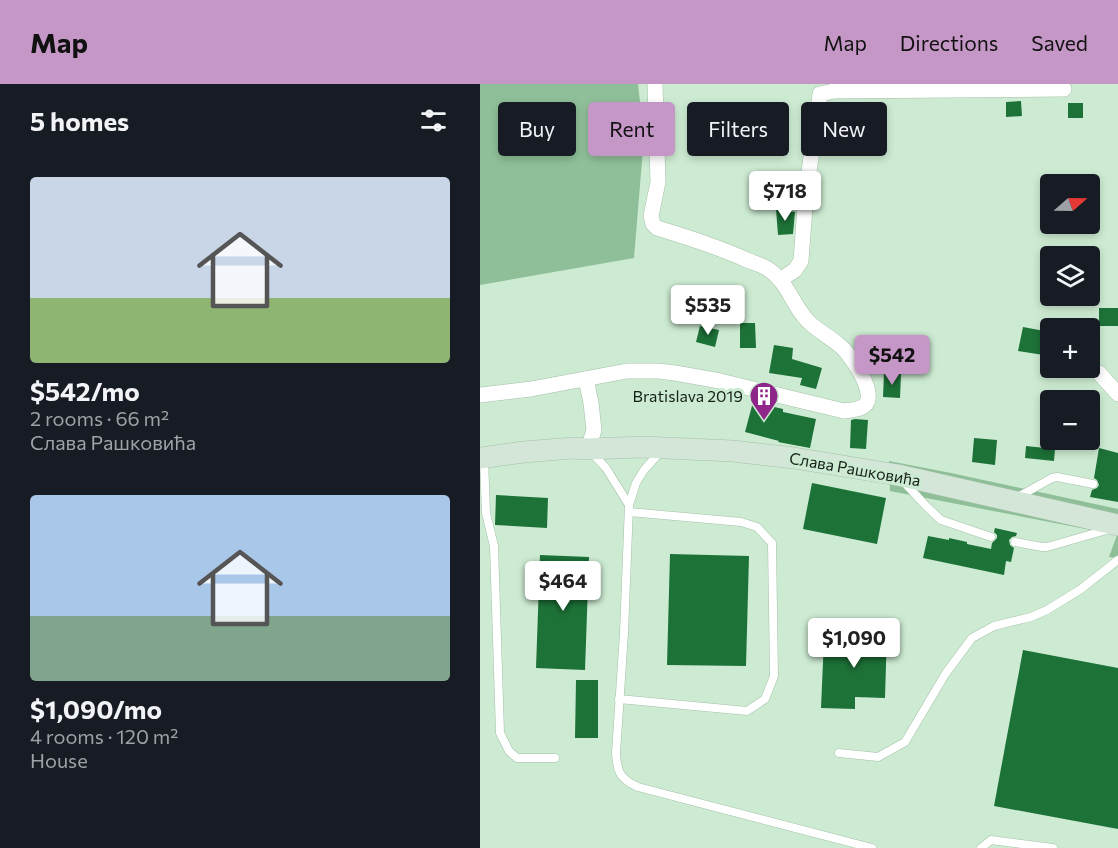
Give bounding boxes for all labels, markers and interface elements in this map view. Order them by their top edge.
text: Map [30,25,88,59]
text: Map [824,30,867,55]
text: Directions [900,30,998,55]
text: Saved [1031,30,1088,55]
chip: Buy [498,102,576,156]
chip: Rent [588,102,675,156]
chip: Filters [687,102,789,156]
chip: New [801,102,887,156]
icon: filters [417,104,450,137]
text: 5 homes [30,105,129,136]
pin: $718 [749,171,821,222]
north arrow [1040,174,1100,234]
map controls [1040,174,1100,450]
text: $718 [763,178,807,202]
icon: home [186,216,294,324]
button: layers [1040,246,1100,306]
pin: $535 [672,285,744,336]
text: $535 [685,292,731,316]
button: + [1040,318,1100,378]
pin: $542 [856,335,928,386]
text: $542 [869,342,915,366]
text: $542/mo [30,375,140,406]
building icon: Bratislava 2019 [748,380,780,422]
place label: Bratislava 2019 [633,386,743,405]
button: − [1040,390,1100,450]
text: 2 rooms · 66 m² [30,406,169,430]
text: Слава Рашковића [30,430,196,454]
street label: Слава Рашковића [788,448,922,489]
icon: home [186,534,294,642]
pin: $464 [527,561,599,612]
text: $464 [539,568,587,592]
pin: $1,090 [805,618,903,669]
text: $1,090 [822,625,886,649]
text: $1,090/mo [30,693,162,724]
text: 4 rooms · 120 m² [30,724,178,748]
text: House [30,748,88,772]

